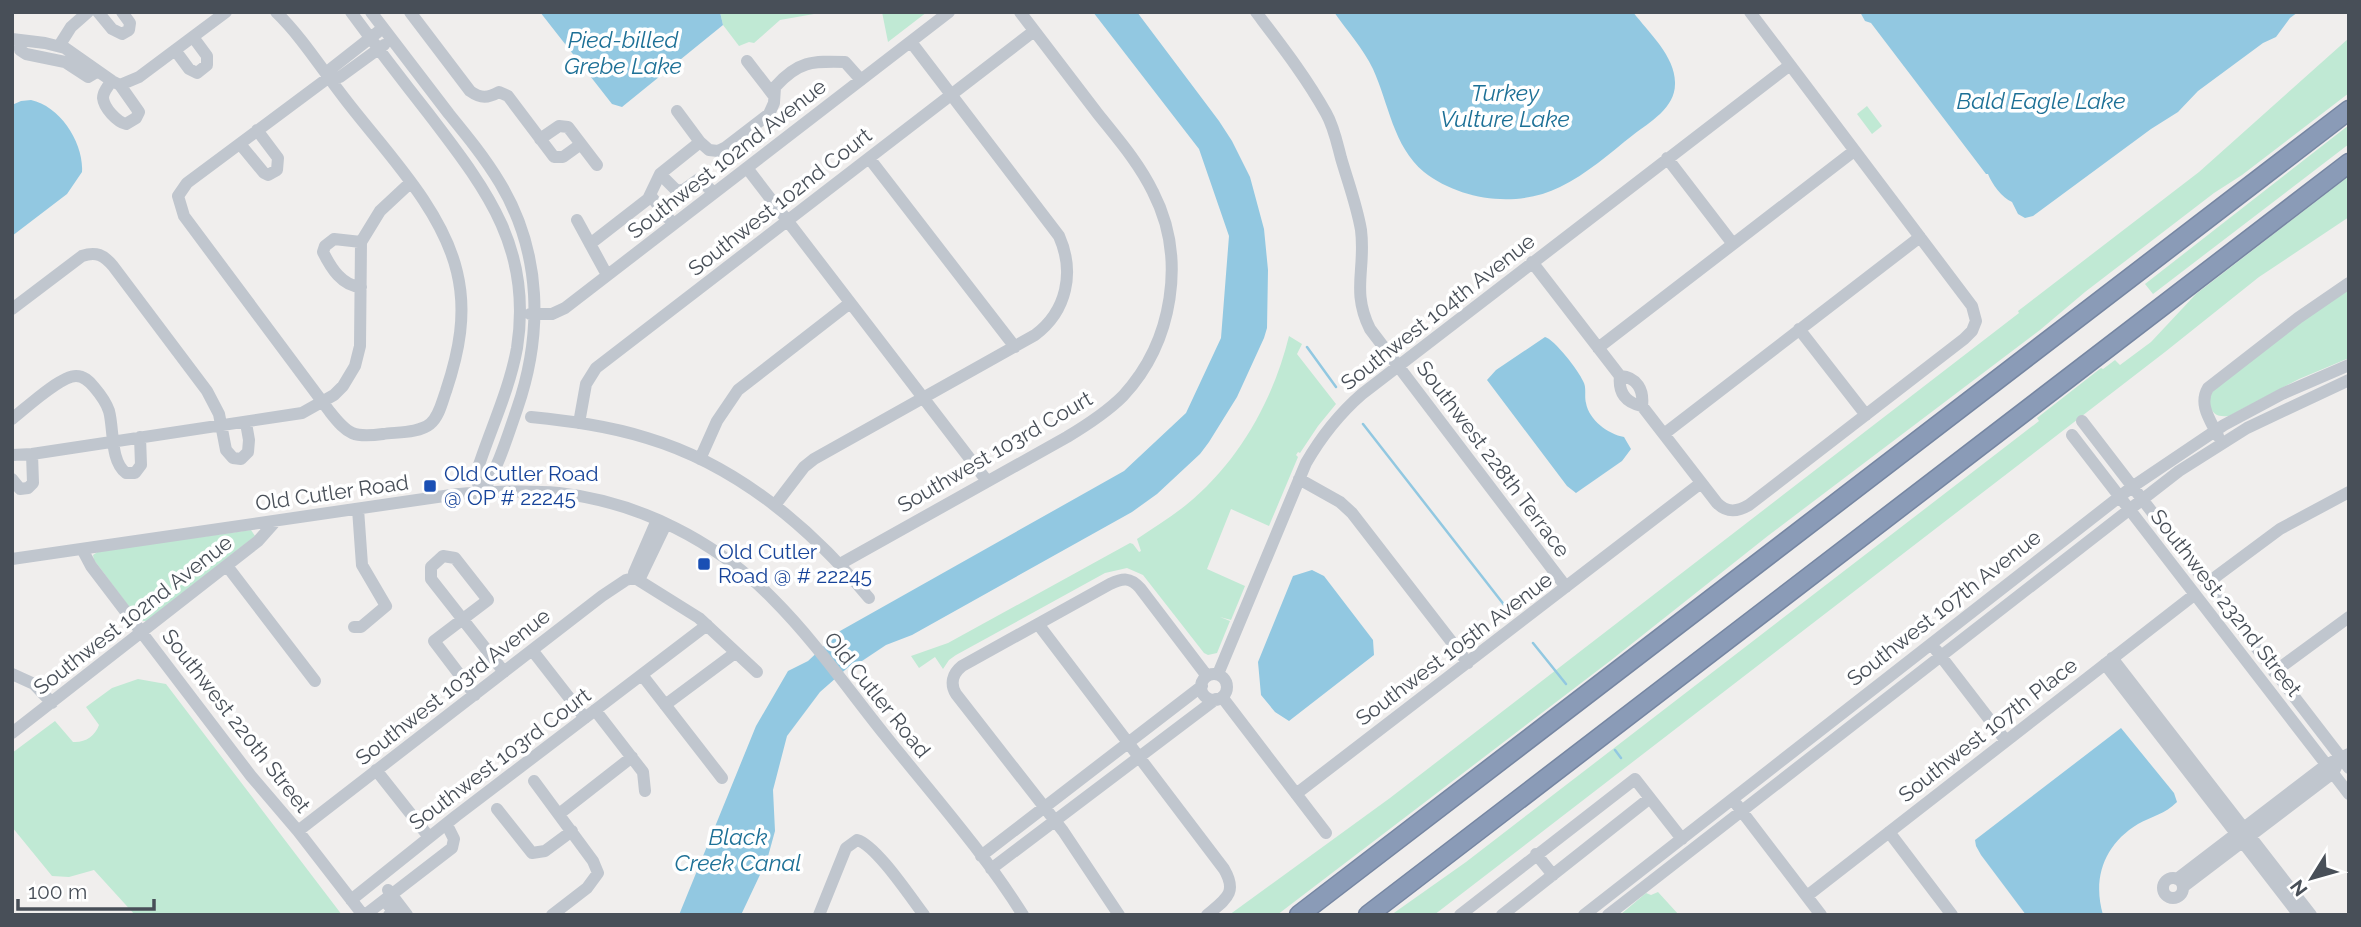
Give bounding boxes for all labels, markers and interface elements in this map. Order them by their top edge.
water label: Pied-billed Grebe Lake [564,26,682,79]
street label: Southwest 102nd Avenue [623,73,831,244]
water label: Turkey Vulture Lake [1440,79,1570,132]
water label: Bald Eagle Lake [1957,87,2125,114]
street label: Southwest 102nd Court [683,122,876,281]
street label: Southwest 104th Avenue [1336,228,1540,395]
street label: Southwest 228th Terrace [1411,356,1575,562]
street label: Southwest 103rd Court [893,386,1097,518]
place label: Old Cutler Road @ OP # 22245 [444,461,598,510]
street label: Old Cutler Road [254,469,410,516]
marker: Old Cutler Road @ OP # 22245 [422,478,438,494]
street label: Southwest 232nd Street [2146,504,2307,701]
street label: Southwest 107th Avenue [1842,524,2046,691]
street label: Southwest 102nd Avenue [29,529,237,700]
place label: Old Cutler Road @ # 22245 [718,539,872,588]
marker: Old Cutler Road @ # 22245 [696,556,712,572]
street label: Southwest 105th Avenue [1351,567,1557,731]
street label: Southwest 103rd Avenue [350,603,555,770]
street label: Southwest 220th Street [157,624,316,817]
street label: Old Cutler Road [819,627,936,763]
street label: Southwest 107th Place [1893,652,2082,807]
street label: Southwest 103rd Court [404,682,595,835]
water label: Black Creek Canal [675,823,801,876]
north arrow [2277,843,2347,913]
scale bar [18,867,154,911]
text: N [2285,876,2312,901]
text: 100 m [28,879,87,904]

